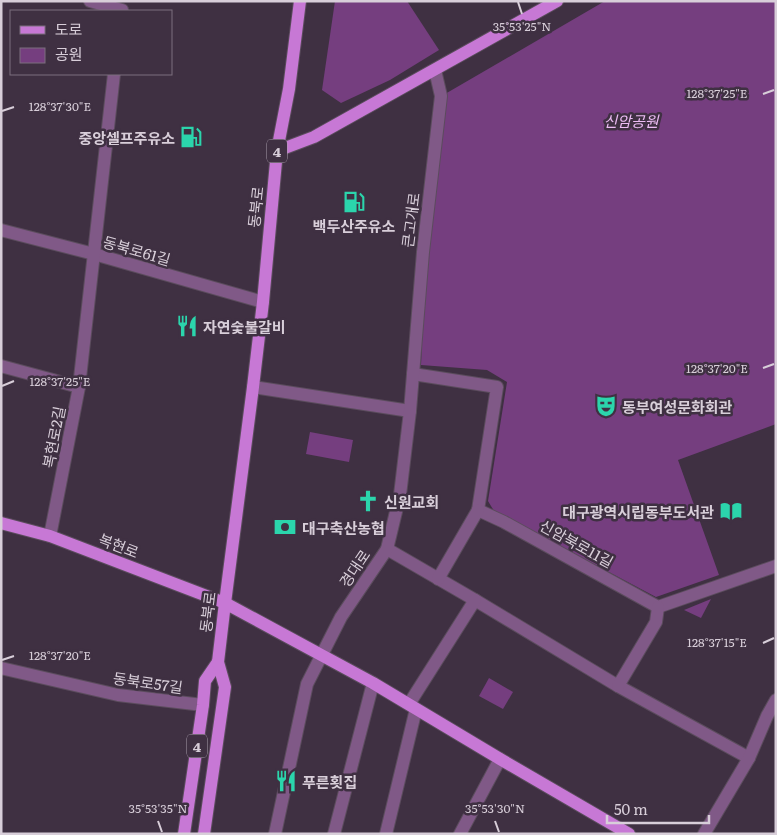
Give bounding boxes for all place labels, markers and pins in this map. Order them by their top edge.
fuel station icon: 중앙셀프주유소 [178,124,204,150]
place label: 중앙셀프주유소 [78,126,175,149]
fuel station icon: 백두산주유소 [341,189,367,215]
place label: 백두산주유소 [313,214,396,237]
restaurant icon: 자연숯불갈비 [174,313,200,339]
place label: 자연숯불갈비 [203,315,286,338]
theatre icon: 동부여성문화회관 [593,393,619,419]
place label: 동부여성문화회관 [622,395,733,418]
church icon: 신원교회 [355,488,381,514]
place label: 신원교회 [384,490,439,513]
library icon: 대구광역시립동부도서관 [718,498,744,524]
place label: 대구광역시립동부도서관 [562,500,714,523]
bank icon: 대구축산농협 [272,514,298,540]
place label: 대구축산농협 [302,516,385,539]
restaurant icon: 푸른횟집 [273,768,299,794]
place label: 푸른횟집 [302,770,357,793]

